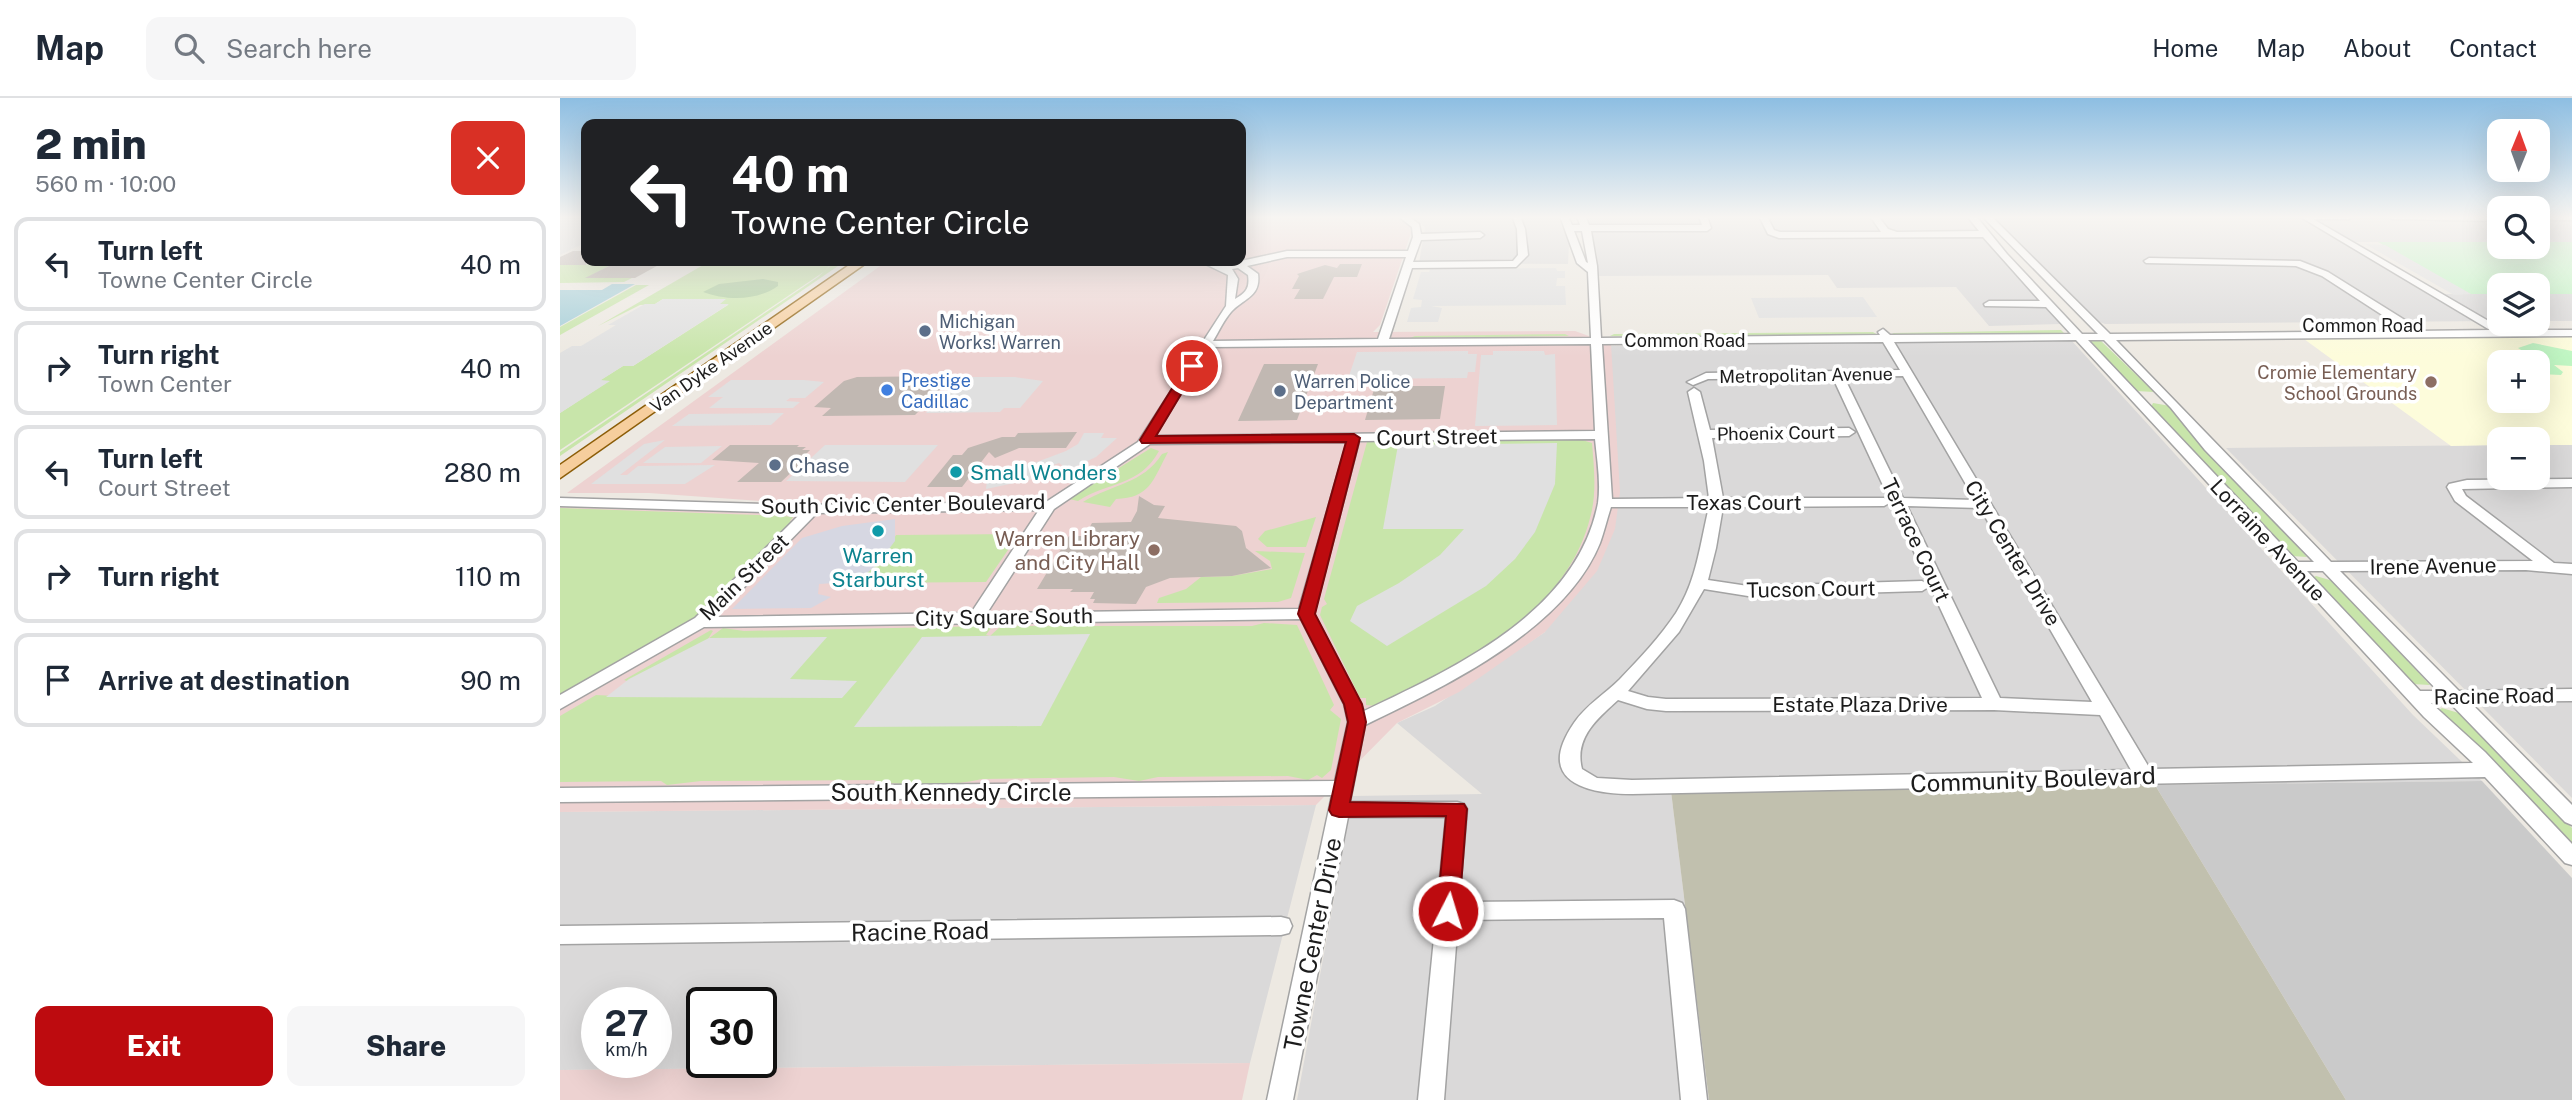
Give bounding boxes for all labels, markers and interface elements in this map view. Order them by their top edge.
search box [146,17,636,80]
text: Map [35,29,104,67]
icon: search [170,29,208,67]
text: Search here [226,33,372,64]
text: Home [2152,34,2218,62]
text: Map [2256,34,2305,62]
text: About [2343,34,2411,62]
text: Contact [2449,34,2537,62]
text: 2 min [35,119,147,168]
north arrow [2487,119,2550,182]
map controls [2487,119,2550,490]
button: close [451,121,525,195]
text: 40 m [731,145,850,203]
icon: left [616,147,707,238]
text: 560 m · 10:00 [35,170,176,197]
button: search [2487,196,2550,259]
text: Towne Center Circle [731,204,1030,241]
text: Turn left [98,235,203,266]
icon: left [39,245,77,283]
text: 40 m [460,249,521,280]
text: Towne Center Circle [98,266,313,293]
button: layers [2487,273,2550,336]
place label: Michigan Works! Warren [939,311,1061,353]
street label: Common Road [2302,315,2424,336]
street label: Van Dyke Avenue [646,317,776,417]
marker: Michigan Works! Warren [917,323,933,339]
street label: Common Road [1624,330,1746,351]
pin [1162,336,1222,396]
text: Turn right [98,339,220,370]
icon: arrive [1173,347,1211,385]
icon: right [39,349,77,387]
button: + [2487,350,2550,413]
text: 40 m [460,353,521,384]
place label: Cromie Elementary School Grounds [2257,362,2417,404]
street label: Metropolitan Avenue [1719,363,1893,387]
text: Town Center [98,370,232,397]
place label: Prestige Cadillac [901,370,971,412]
place label: Warren Police Department [1294,371,1410,413]
marker: Cromie Elementary School Grounds [2423,374,2439,390]
marker: Prestige Cadillac [879,382,895,398]
marker: Warren Police Department [1272,383,1288,399]
street label: Phoenix Court [1717,421,1835,445]
street label: Court Street [1376,423,1498,451]
button: − [2487,427,2550,490]
text: Turn left [98,443,203,474]
icon: left [39,453,77,491]
place label: Chase [789,453,850,478]
text: 280 m [444,457,521,488]
marker: Chase [767,457,783,473]
place label: Small Wonders [970,460,1117,485]
marker: Small Wonders [948,464,964,480]
text: Court Street [98,474,231,501]
street label: Terrace Court [1876,474,1956,606]
street label: Lorraine Avenue [2205,474,2331,606]
street label: City Center Drive [1960,476,2066,630]
street label: South Civic Center Boulevard [760,489,1046,519]
street label: Texas Court [1686,490,1802,515]
marker: Warren Starburst [870,523,886,539]
place label: Warren Library and City Hall [995,526,1140,575]
street label: Main Street [694,528,794,626]
marker: Warren Library and City Hall [1146,542,1162,558]
place label: Warren Starburst [831,543,925,592]
street label: Irene Avenue [2369,552,2497,580]
icon: right [39,557,77,595]
text: Turn right [98,561,220,592]
text: 110 m [455,561,521,592]
street label: Tucson Court [1746,575,1876,603]
street label: City Square South [915,603,1093,631]
icon: arrive [39,661,77,699]
text: Arrive at destination [98,665,350,696]
text: 90 m [460,665,521,696]
street label: Racine Road [2433,682,2555,710]
street label: Estate Plaza Drive [1772,692,1948,717]
street label: Community Boulevard [1910,761,2156,797]
street label: South Kennedy Circle [831,778,1072,806]
street label: Towne Center Drive [1278,835,1346,1053]
position arrow [1411,874,1485,948]
street label: Racine Road [851,916,989,946]
speed limit sign: 30 [686,987,777,1078]
text: 27 [604,1003,649,1044]
button: Exit [35,1006,273,1086]
button: Share [287,1006,525,1086]
text: km/h [605,1039,648,1060]

